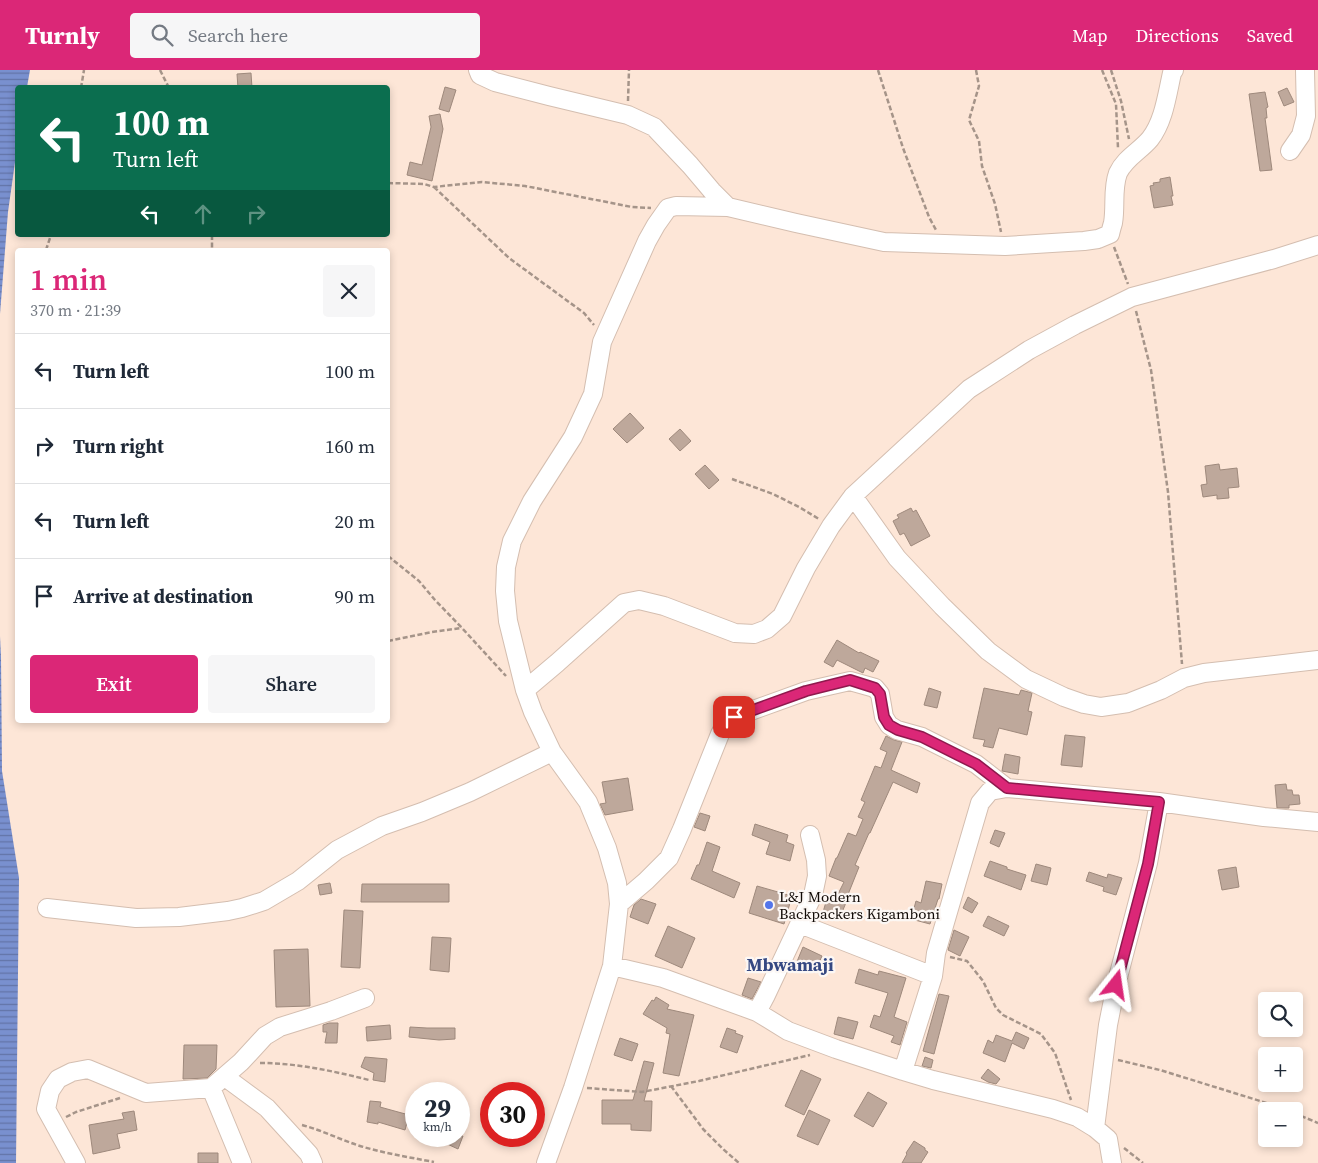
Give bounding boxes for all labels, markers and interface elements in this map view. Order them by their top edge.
search box [130,13,480,58]
text: Turnly [25,19,100,52]
icon: search [148,21,176,49]
text: Search here [188,22,288,48]
text: Map [1072,23,1108,48]
text: Directions [1136,23,1219,48]
text: Saved [1247,23,1293,48]
text: 100 m [113,99,209,147]
icon: left [30,105,95,170]
text: Turn left [113,144,198,174]
icon: left [136,200,164,228]
icon: ahead [189,200,217,228]
icon: right [242,200,270,228]
text: 1 min [30,259,107,300]
button: close [323,265,375,317]
text: 370 m · 21:39 [30,299,121,321]
icon: left [30,357,58,385]
text: Turn left [73,358,149,384]
text: 100 m [325,358,375,384]
icon: right [30,432,58,460]
text: Turn right [73,433,164,459]
text: 160 m [325,433,375,459]
icon: left [30,507,58,535]
text: Turn left [73,508,149,534]
text: 20 m [334,508,375,534]
icon: arrive [30,582,58,610]
text: Arrive at destination [73,583,253,609]
text: 90 m [334,583,375,609]
button: Exit [30,655,198,713]
button: Share [208,655,375,713]
pin [713,696,755,738]
icon: arrive [720,703,748,731]
place label: L&J Modern Backpackers Kigamboni [779,886,940,924]
marker: L&J Modern Backpackers Kigamboni [763,899,775,911]
district label: Mbwamaji [746,952,834,977]
position arrow [1089,958,1141,1010]
map controls [1258,992,1303,1147]
button: search [1258,992,1303,1037]
button: + [1258,1047,1303,1092]
speed limit sign: 30 [480,1082,545,1147]
text: 29 [424,1091,451,1125]
button: − [1258,1102,1303,1147]
text: km/h [423,1119,452,1135]

